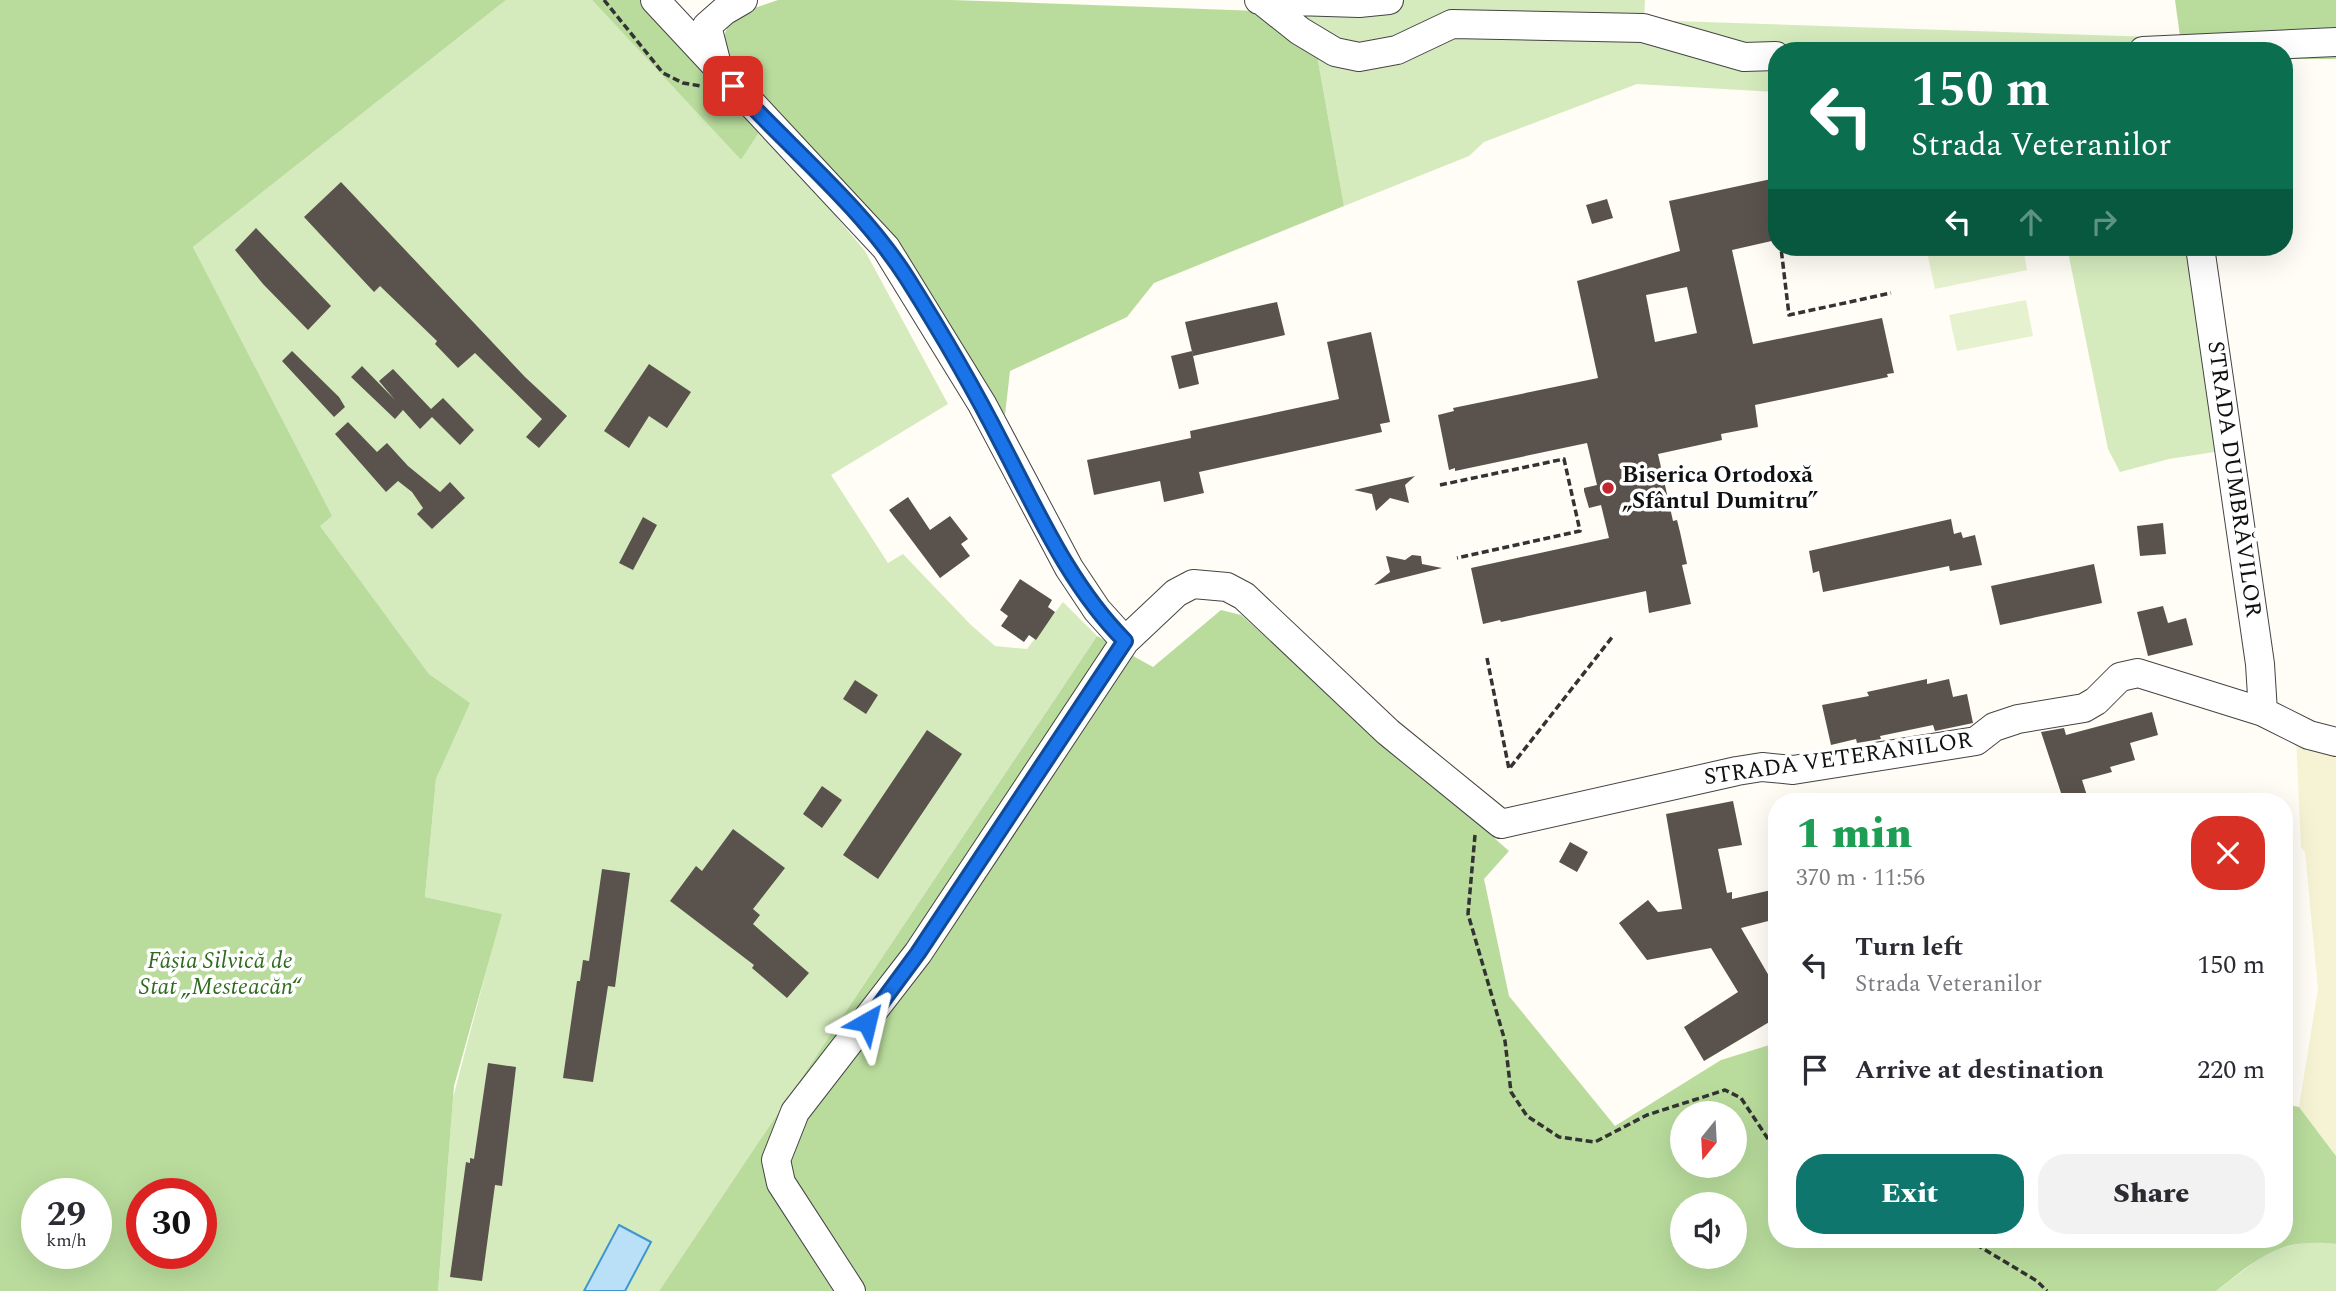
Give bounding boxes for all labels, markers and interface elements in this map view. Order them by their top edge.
text: 150 m [1911,53,2050,128]
pin [703,56,763,116]
icon: arrive [714,67,752,105]
icon: left [1796,70,1887,161]
text: Strada Veteranilor [1911,121,2171,170]
icon: left [1939,203,1977,241]
icon: ahead [2012,203,2050,241]
icon: right [2085,203,2123,241]
street label: STRADA DUMBRĂVILOR [2197,339,2271,620]
place label: Biserica Ortodoxă „Sfântul Dumitru” [1622,458,1818,519]
marker: Biserica Ortodoxă „Sfântul Dumitru” [1600,480,1616,496]
street label: STRADA VETERANILOR [1702,723,1975,795]
text: 1 min [1796,803,1912,866]
button: close [2191,816,2265,890]
text: 370 m · 11:56 [1796,861,1925,896]
text: Turn left [1855,927,1963,967]
park label: Fâșia Silvică de Stat „Mesteacăn“ [139,944,302,1005]
text: 150 m [2197,945,2265,985]
icon: left [1796,946,1834,984]
text: Strada Veteranilor [1855,967,2042,1002]
position arrow [830,985,904,1059]
text: Arrive at destination [1855,1050,2104,1090]
text: 220 m [2197,1050,2265,1090]
icon: arrive [1796,1051,1834,1089]
north arrow [1670,1101,1746,1178]
map controls [1670,1101,1747,1269]
button: Exit [1796,1154,2024,1234]
button: Share [2038,1154,2265,1234]
speed limit sign: 30 [126,1178,217,1269]
text: 29 [47,1188,86,1241]
button: sound [1670,1192,1747,1269]
text: km/h [46,1227,87,1254]

